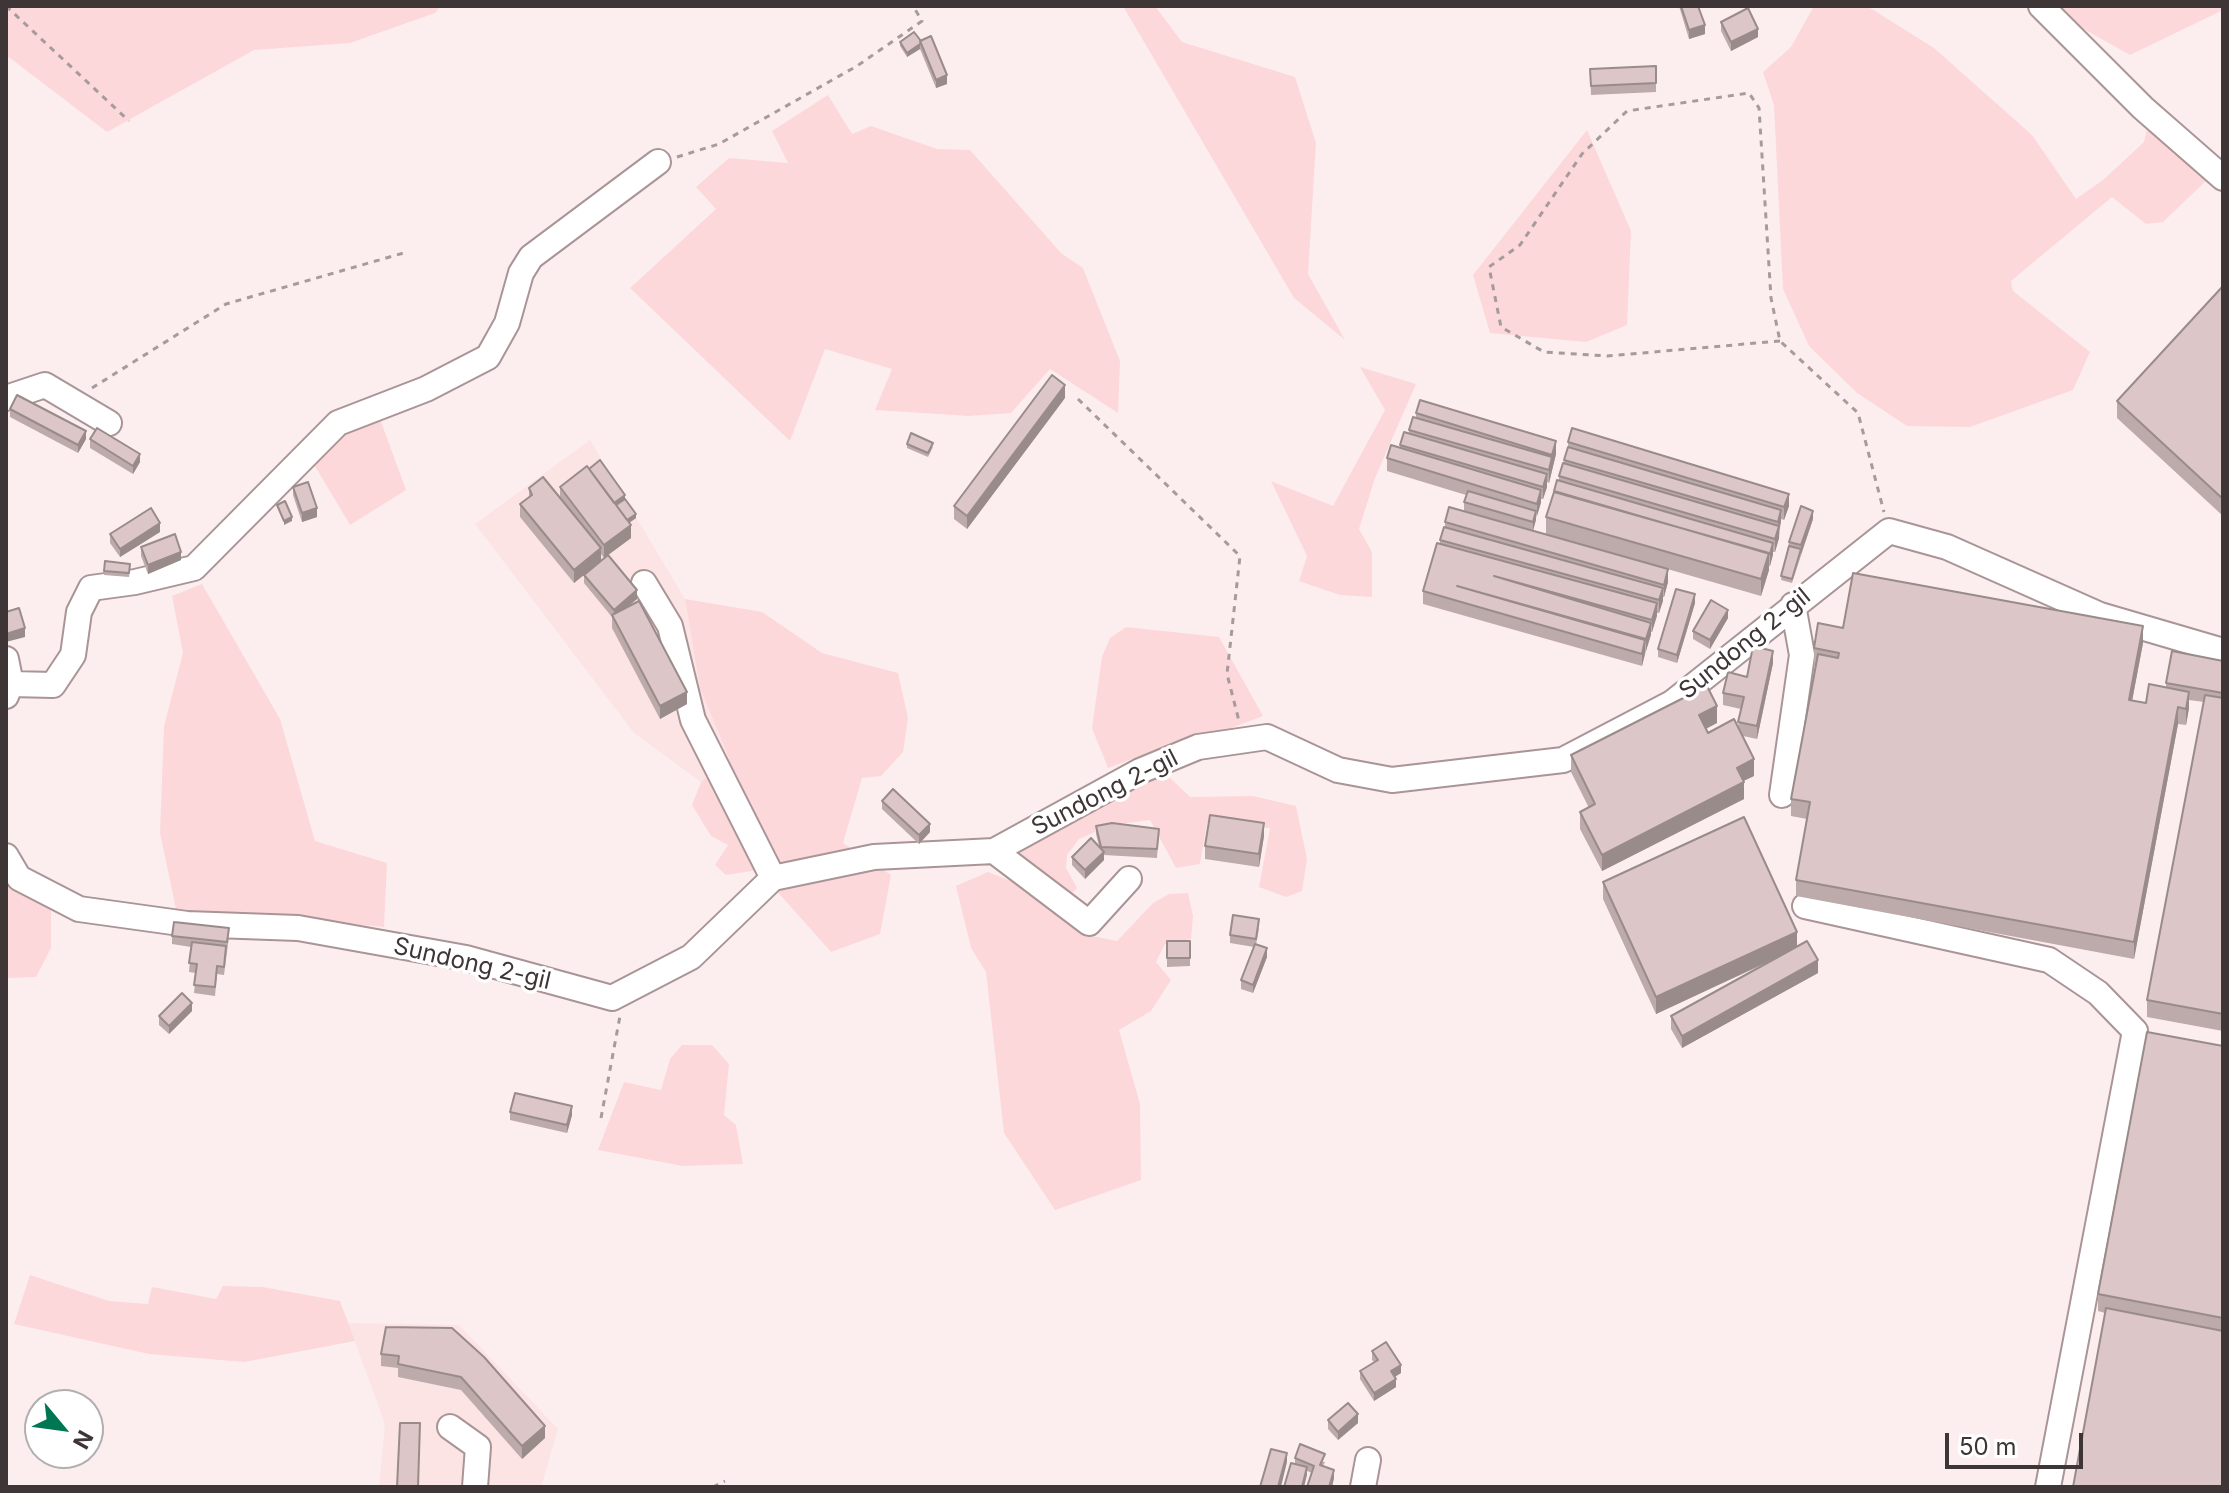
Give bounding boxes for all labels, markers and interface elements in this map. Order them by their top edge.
street label: Sundong 2-gil [1674,582,1816,706]
street label: Sundong 2-gil [1027,744,1183,842]
street label: Sundong 2-gil [391,932,553,996]
north arrow [24,1389,104,1469]
scale bar [1949,1417,2087,1467]
text: N [68,1426,99,1453]
text: 50 m [1959,1432,2017,1461]

